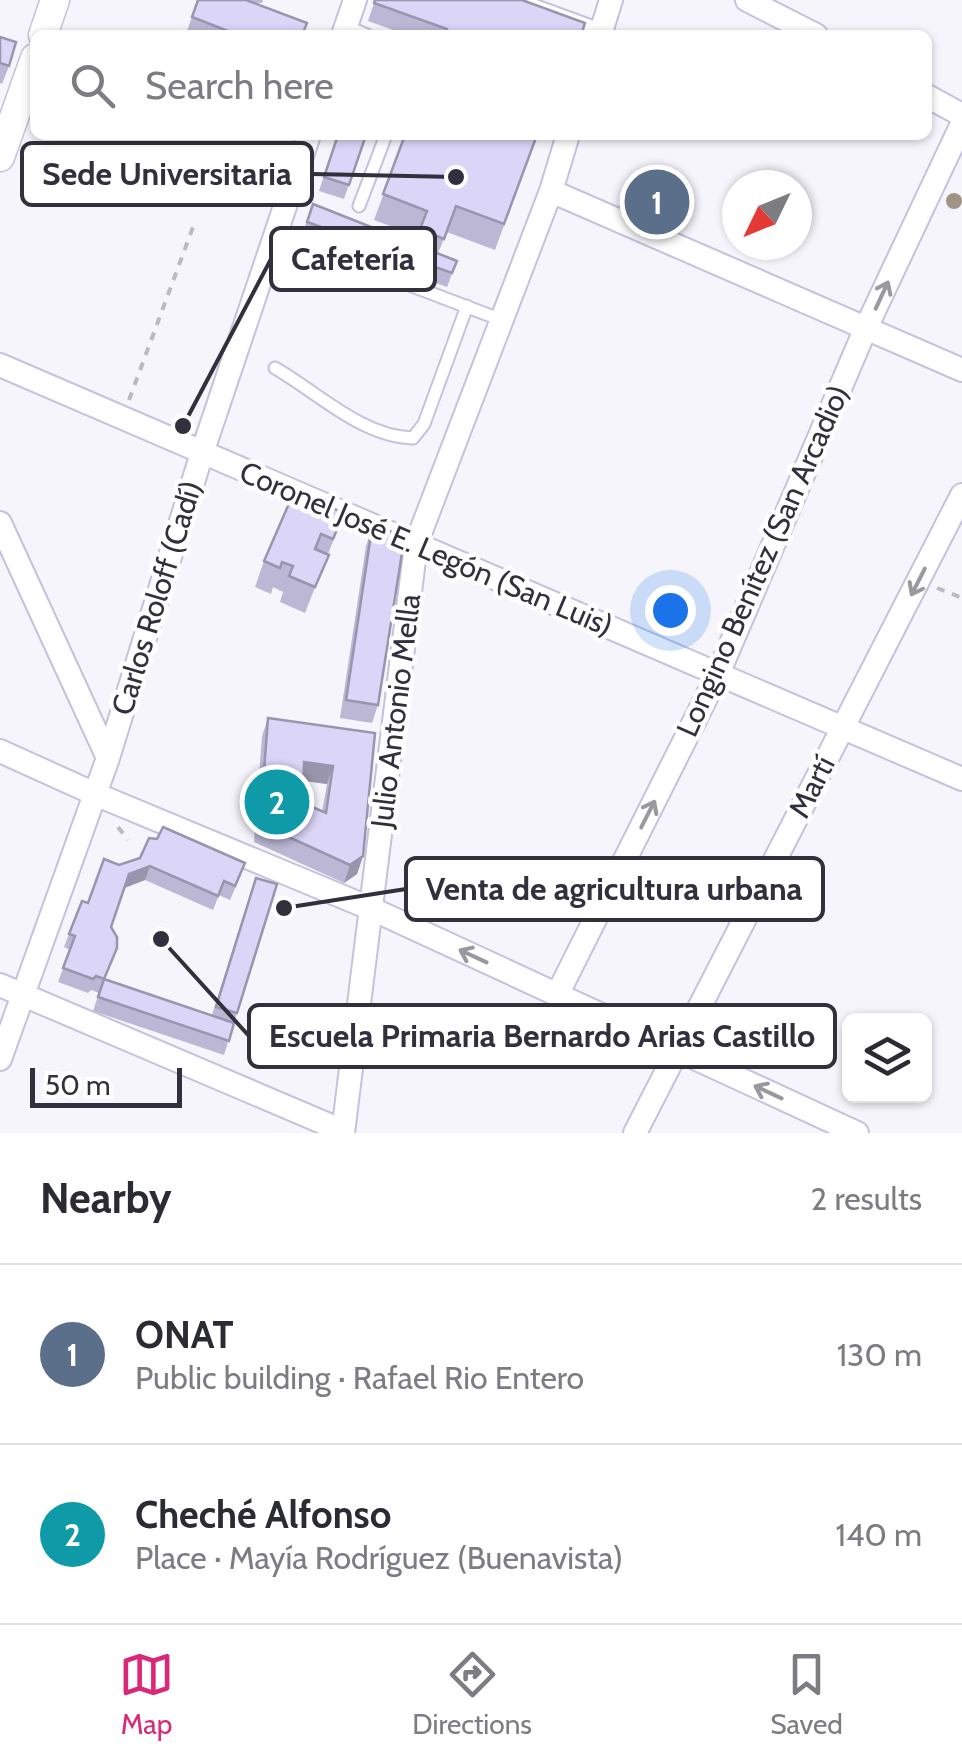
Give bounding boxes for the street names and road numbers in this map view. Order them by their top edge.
street label: Longino Benítez (San Arcadio) [668,379,857,742]
street label: Coronel José E. Legón (San Luis) [234,453,618,644]
street label: Carlos Roloff (Cadí) [103,476,210,719]
street label: Julio Antonio Mella [363,591,428,831]
street label: Martí [780,750,843,824]

